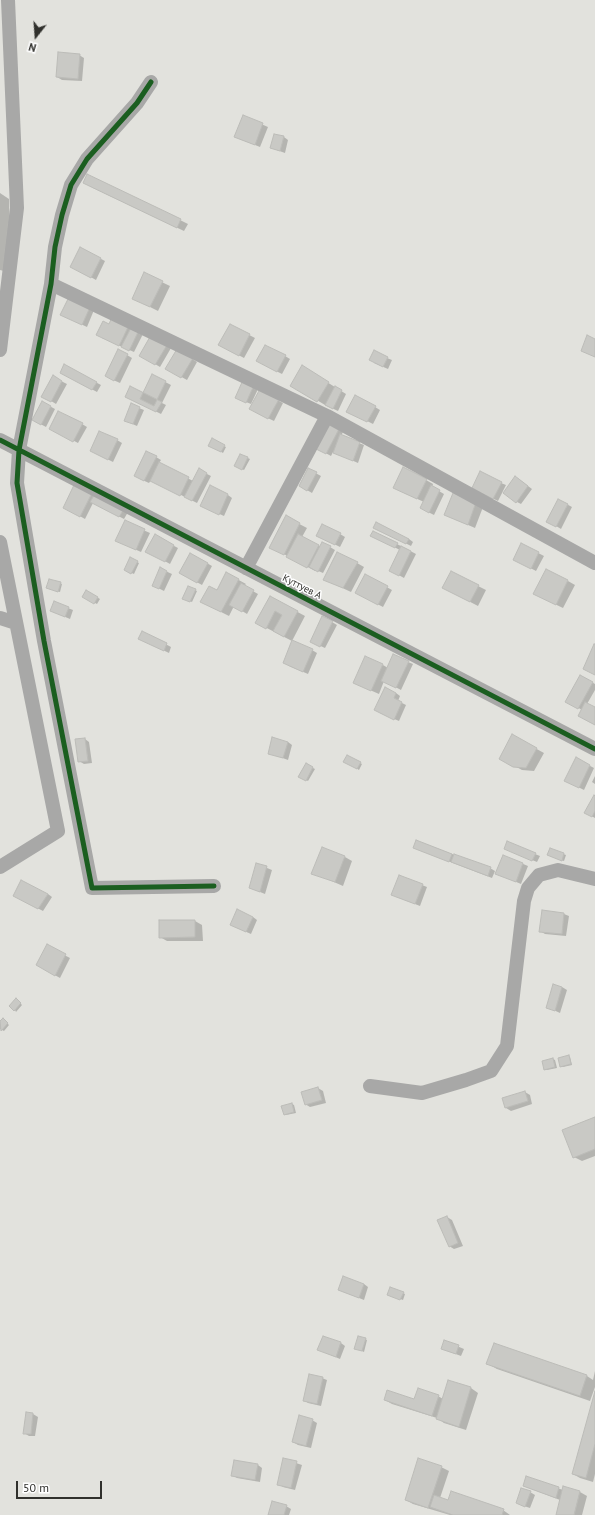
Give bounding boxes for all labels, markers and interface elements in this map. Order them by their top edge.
north arrow [16,16,56,56]
text: N [27,40,38,55]
street label: Куттуев А [280,572,324,602]
scale bar [18,1473,104,1499]
text: 50 m [23,1480,49,1495]

